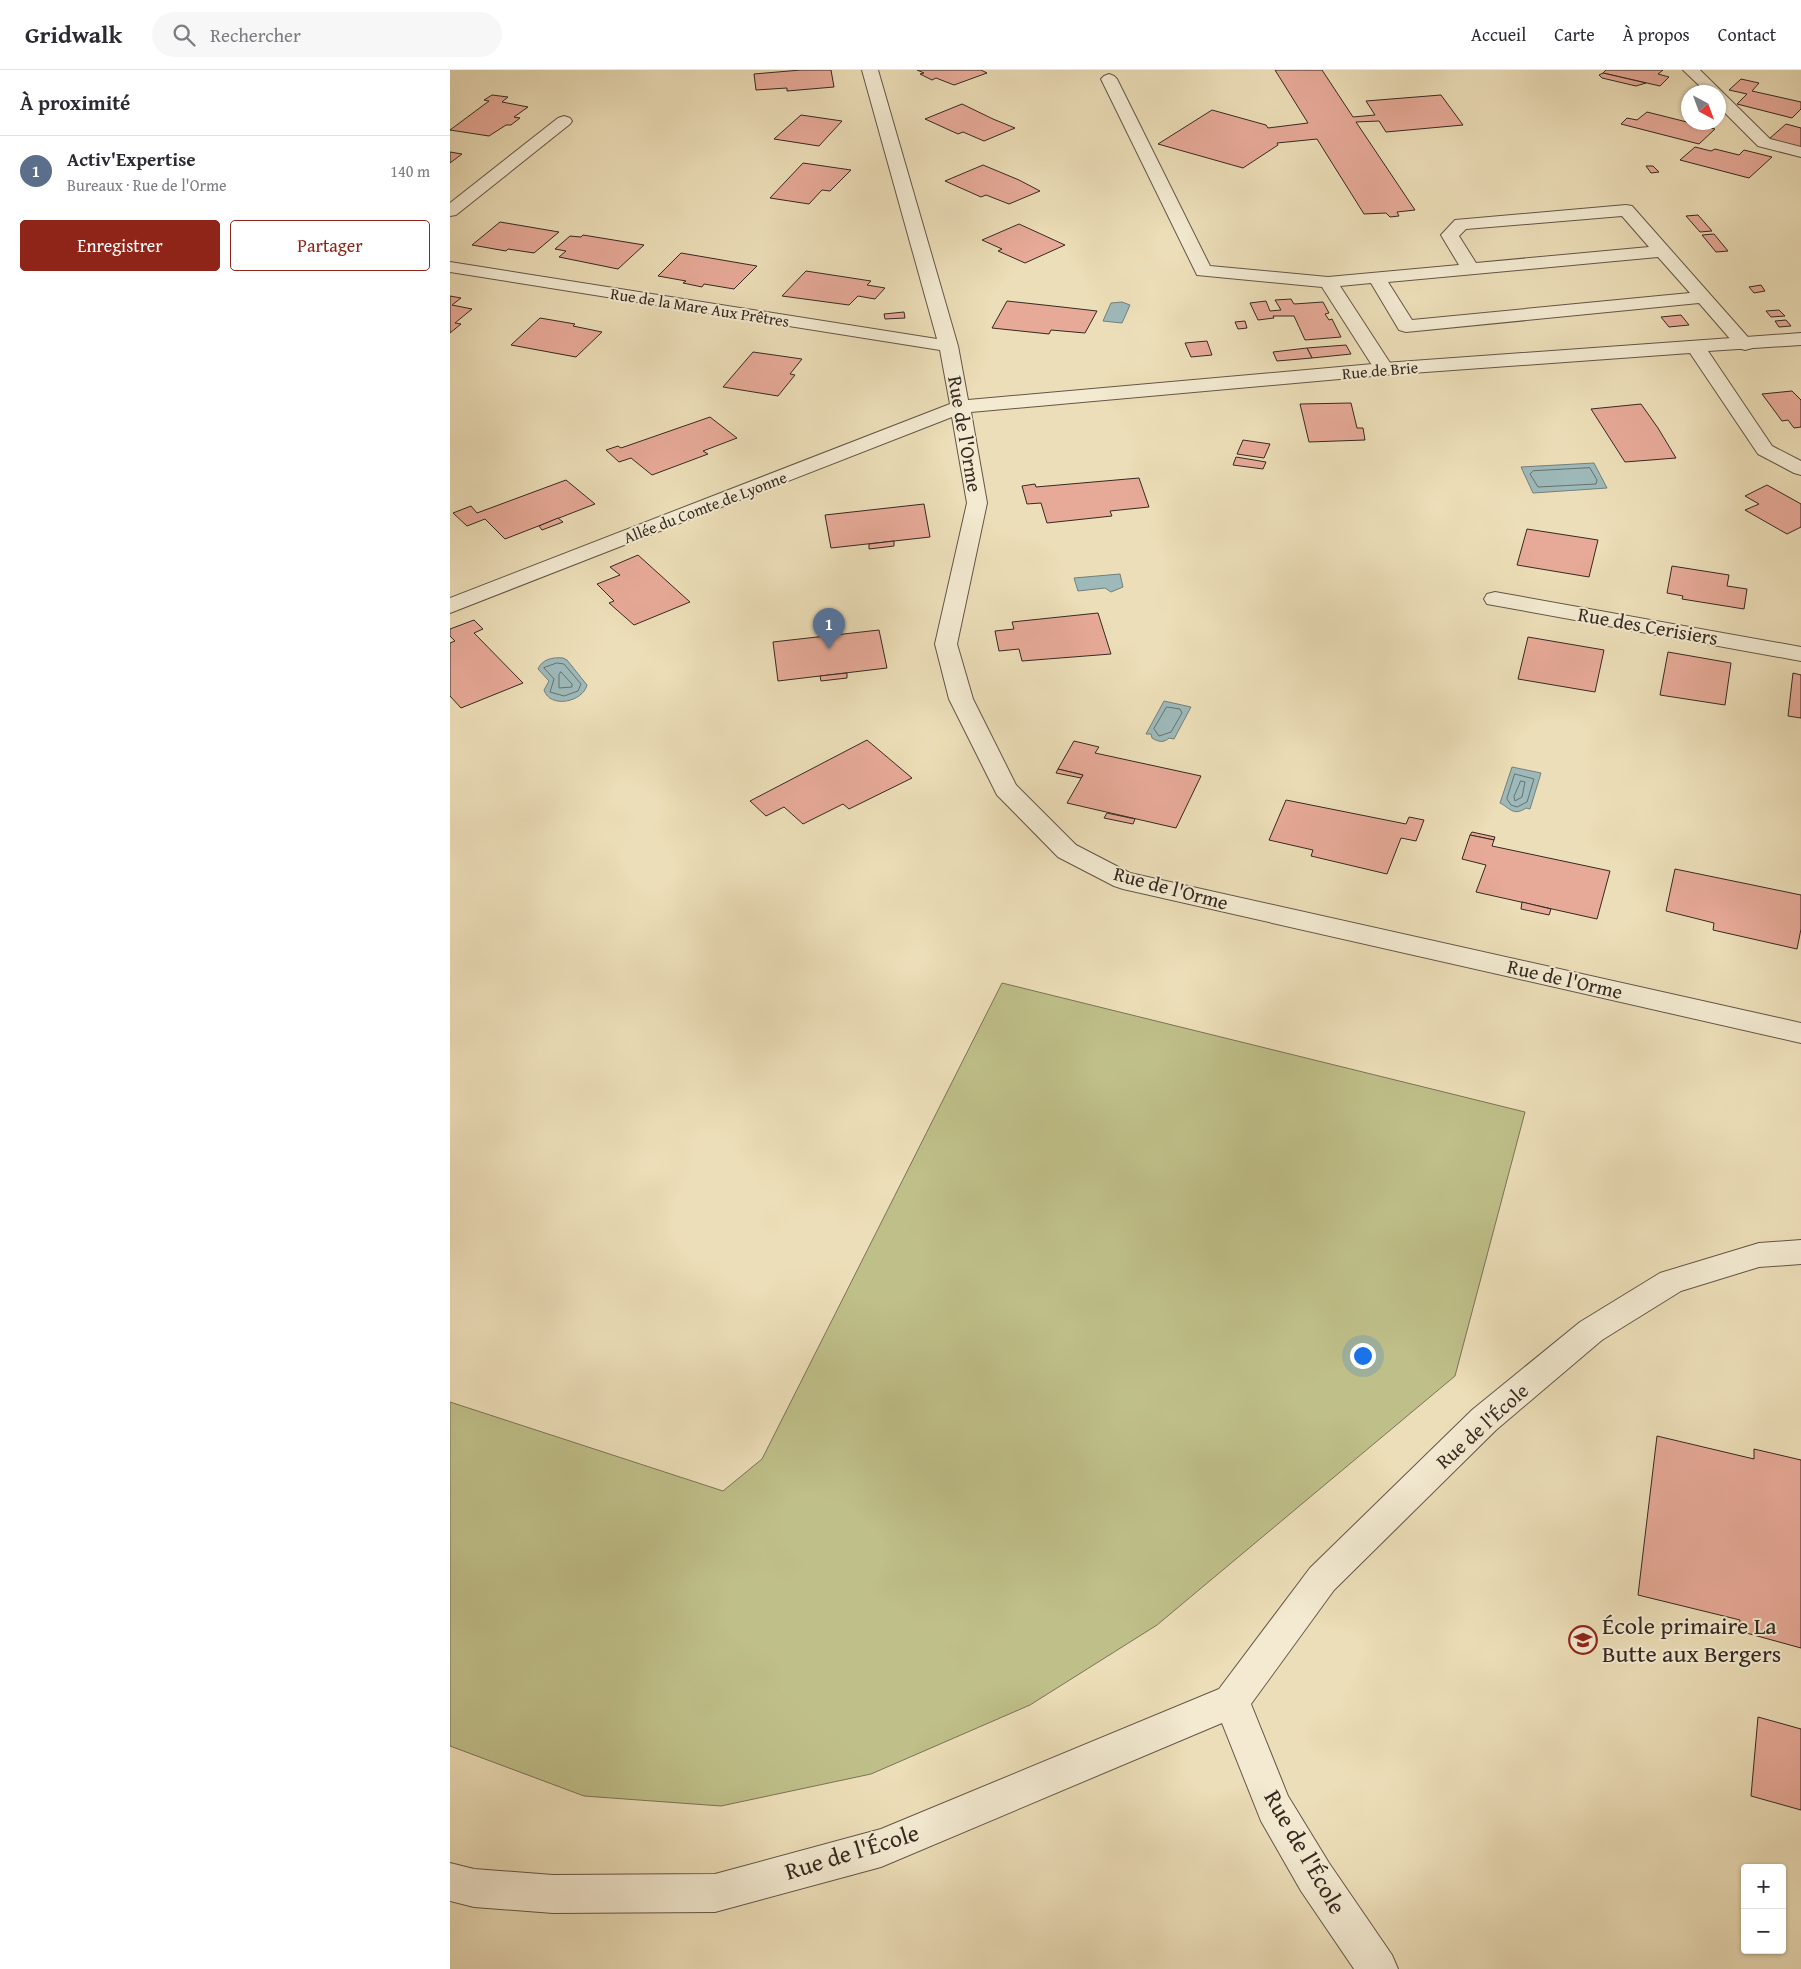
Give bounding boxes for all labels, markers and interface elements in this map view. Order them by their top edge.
search box [152,12,502,57]
text: Gridwalk [25,17,122,52]
icon: search [170,21,198,49]
text: Rechercher [210,21,301,49]
text: Accueil [1471,21,1526,48]
text: Carte [1554,21,1595,48]
text: À propos [1623,21,1690,48]
text: Contact [1718,21,1776,48]
north arrow [1681,85,1726,130]
text: À proximité [20,87,130,118]
text: Activ'Expertise [67,145,196,173]
text: 1 [32,159,40,183]
text: 140 m [390,159,430,183]
text: Bureaux · Rue de l'Orme [67,173,227,197]
button: Enregistrer [20,220,220,271]
button: Partager [230,220,430,271]
street label: Rue de la Mare Aux Prêtres [609,281,791,333]
street label: Rue de Brie [1341,355,1419,385]
street label: Rue de l'Orme [941,374,990,494]
street label: Allée du Comte de Lyonne [620,465,790,549]
street label: Rue des Cerisiers [1576,599,1720,652]
pin: 1 [813,608,845,649]
street label: Rue de l'Orme [1111,858,1232,917]
street label: Rue de l'Orme [1505,951,1626,1006]
your location [1350,1343,1376,1369]
street label: Rue de l'École [1429,1376,1534,1475]
place label: École primaire La Butte aux Bergers [1602,1608,1781,1671]
school or university icon: École primaire La Butte aux Bergers [1568,1625,1598,1655]
street label: Rue de l'École [1256,1783,1355,1921]
street label: Rue de l'École [780,1815,923,1889]
map controls [1741,1864,1786,1954]
button: + [1741,1864,1786,1909]
button: − [1741,1909,1786,1954]

